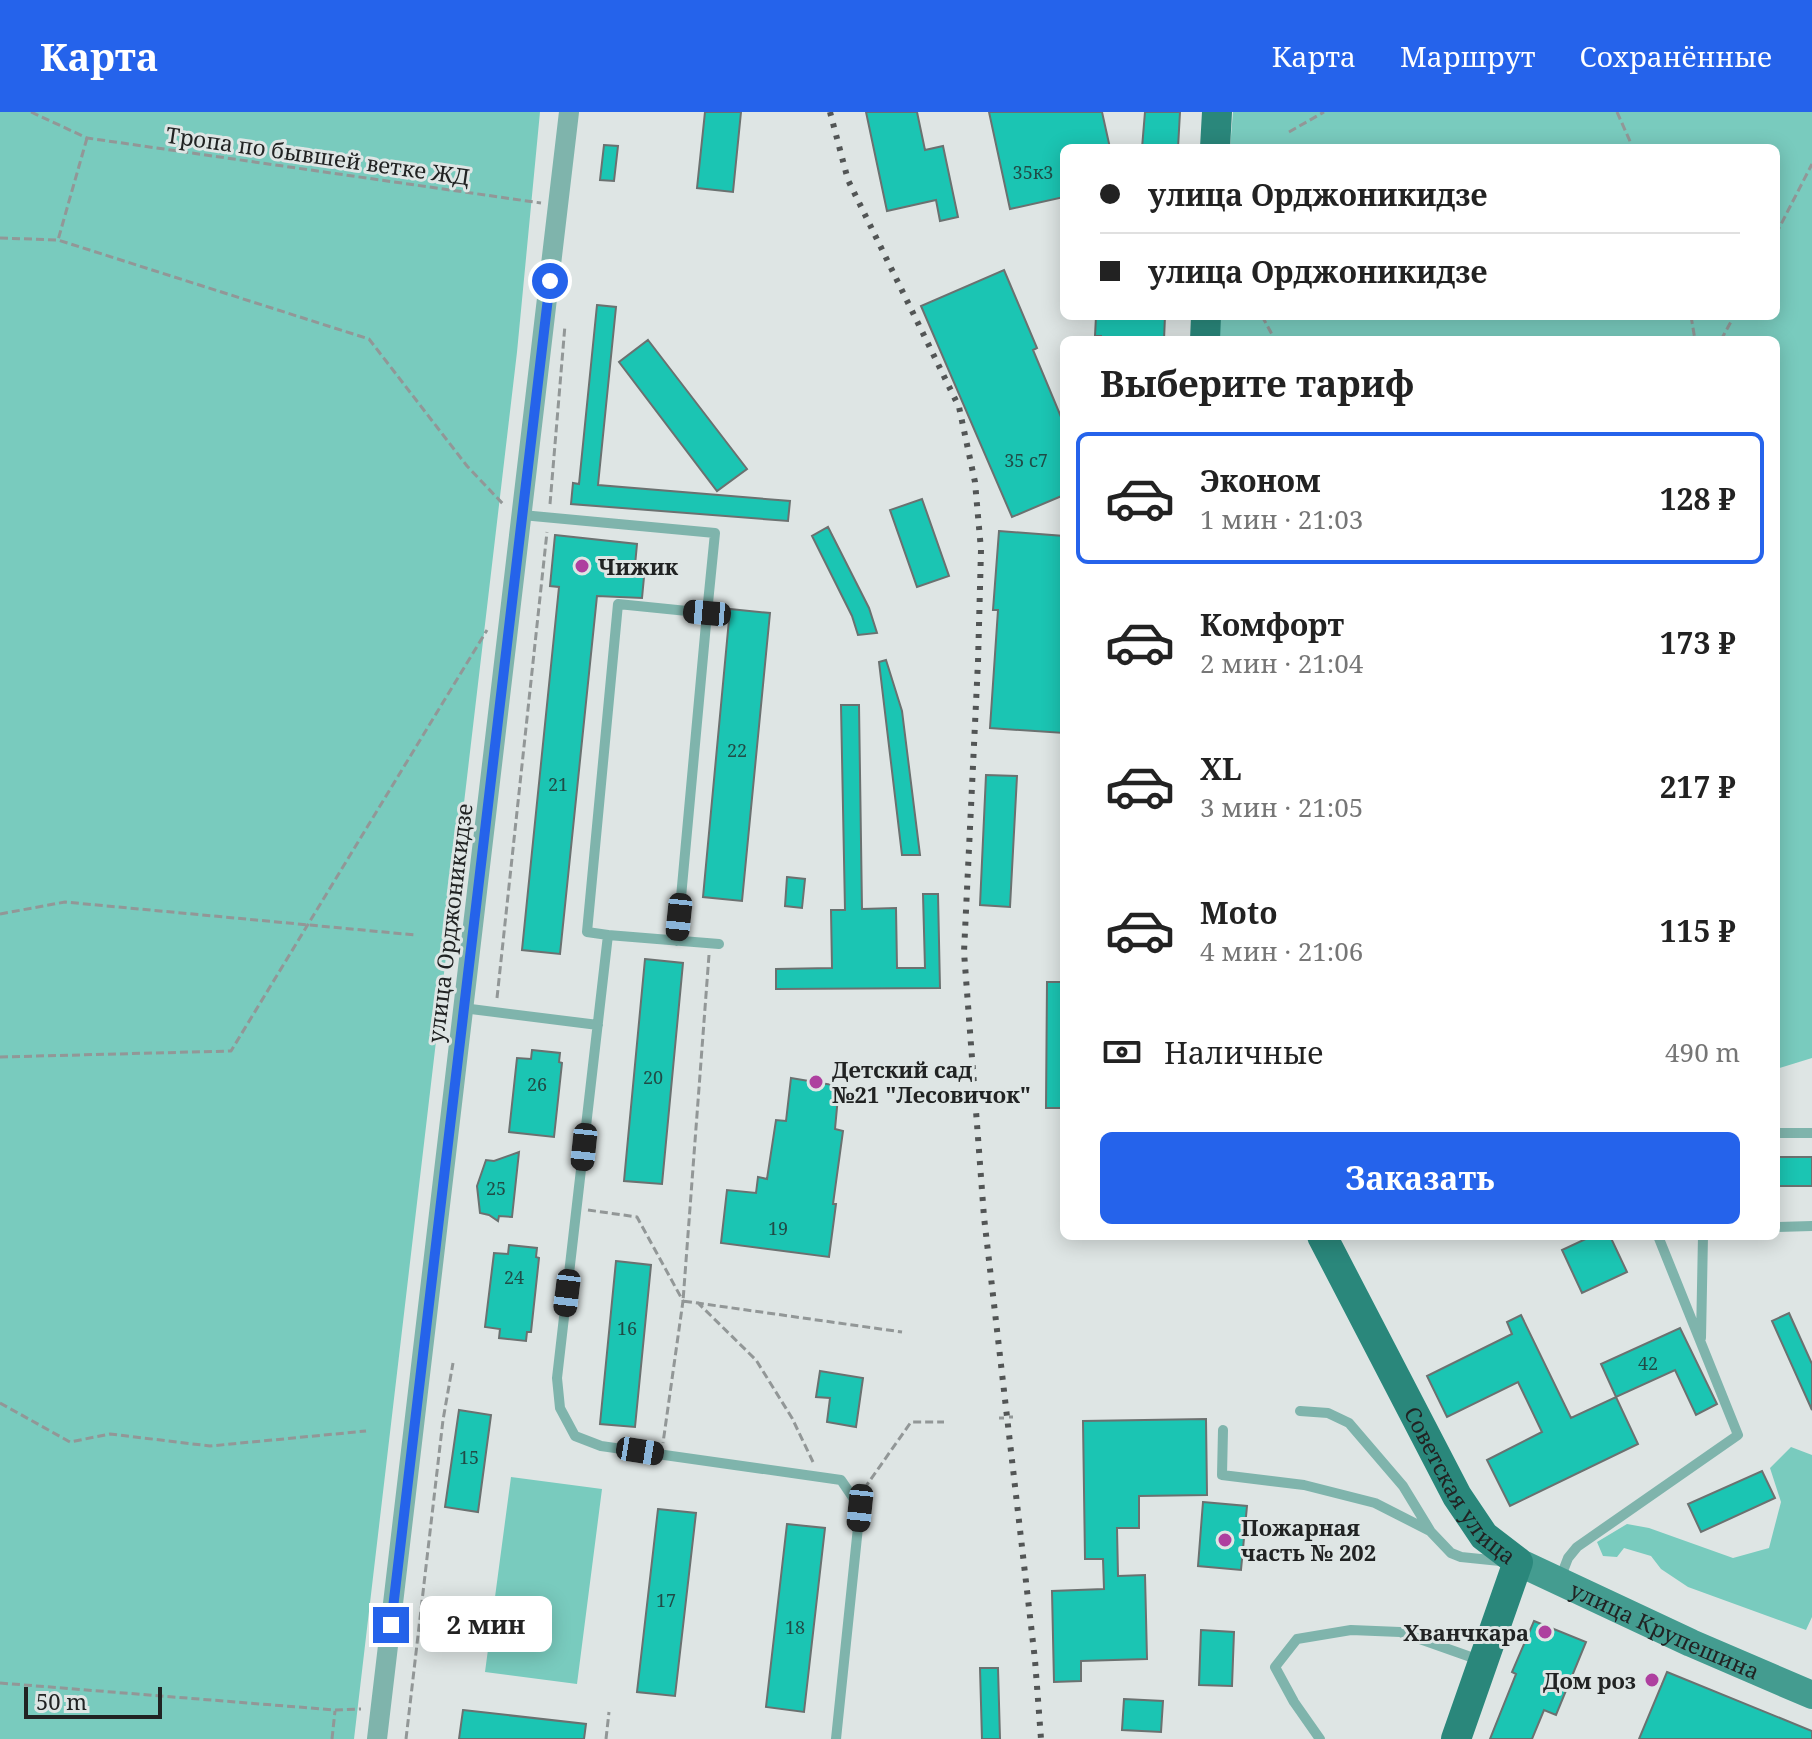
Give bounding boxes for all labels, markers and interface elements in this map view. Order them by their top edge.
text: Карта [40,30,158,82]
text: Карта [1272,37,1356,75]
text: Маршрут [1400,37,1535,75]
text: Сохранённые [1579,37,1772,75]
street label: Тропа по бывшей ветке ЖД [164,119,472,191]
house number: 35к3 [1013,160,1053,184]
text: улица Орджоникидзе [1148,174,1487,215]
text: улица Орджоникидзе [1148,251,1487,292]
route start [532,263,568,299]
text: Выберите тариф [1100,359,1414,408]
house number: 35 с7 [1004,448,1048,472]
text: Эконом [1200,460,1320,501]
icon: car [1104,462,1176,534]
text: 128 ₽ [1660,478,1736,519]
text: 1 мин · 21:03 [1200,501,1363,537]
place label: Чижик [598,551,679,581]
marker: Чижик [573,557,591,575]
car [682,599,732,627]
text: Комфорт [1200,604,1344,645]
icon: car [1104,606,1176,678]
text: 173 ₽ [1660,622,1736,663]
text: 2 мин · 21:04 [1200,645,1363,681]
house number: 22 [727,738,747,762]
text: XL [1200,748,1242,789]
icon: car [1104,750,1176,822]
text: 217 ₽ [1660,766,1736,807]
house number: 21 [548,772,568,796]
text: 3 мин · 21:05 [1200,789,1363,825]
street label: улица Орджоникидзе [419,802,479,1044]
car [665,892,693,942]
text: Moto [1200,892,1278,933]
icon: car [1104,894,1176,966]
text: 115 ₽ [1660,910,1736,951]
text: 4 мин · 21:06 [1200,933,1363,969]
icon: cash [1100,1030,1144,1074]
text: Наличные [1164,1032,1323,1073]
text: 490 m [1665,1034,1740,1070]
place label: Детский сад №21 "Лесовичок" [832,1054,1031,1109]
house number: 20 [643,1065,663,1089]
house number: 26 [527,1072,547,1096]
marker: Детский сад №21 "Лесовичок" [807,1073,825,1091]
car [570,1122,598,1172]
button: Заказать [1100,1132,1740,1224]
house number: 25 [486,1176,506,1200]
house number: 19 [768,1216,788,1240]
house number: 24 [504,1265,524,1289]
car [552,1268,582,1318]
house number: 16 [617,1316,637,1340]
house number: 42 [1638,1351,1658,1375]
street label: Советская улица [1398,1401,1523,1570]
car [614,1435,666,1467]
house number: 15 [459,1445,479,1469]
car [846,1483,874,1533]
place label: Пожарная часть № 202 [1241,1512,1376,1567]
marker: Пожарная часть № 202 [1216,1531,1234,1549]
street label: улица Крупешина [1566,1574,1764,1686]
house number: 17 [656,1588,676,1612]
callout: 2 мин [419,1597,551,1653]
text: 2 мин [447,1606,525,1642]
route end [373,1607,409,1643]
house number: 18 [785,1615,805,1639]
place label: Хванчкара [1403,1617,1529,1647]
marker: Хванчкара [1536,1623,1554,1641]
place label: Дом роз [1543,1665,1636,1695]
marker: Дом роз [1643,1671,1661,1689]
scale bar [24,1683,162,1719]
text: 50 m [36,1686,87,1716]

